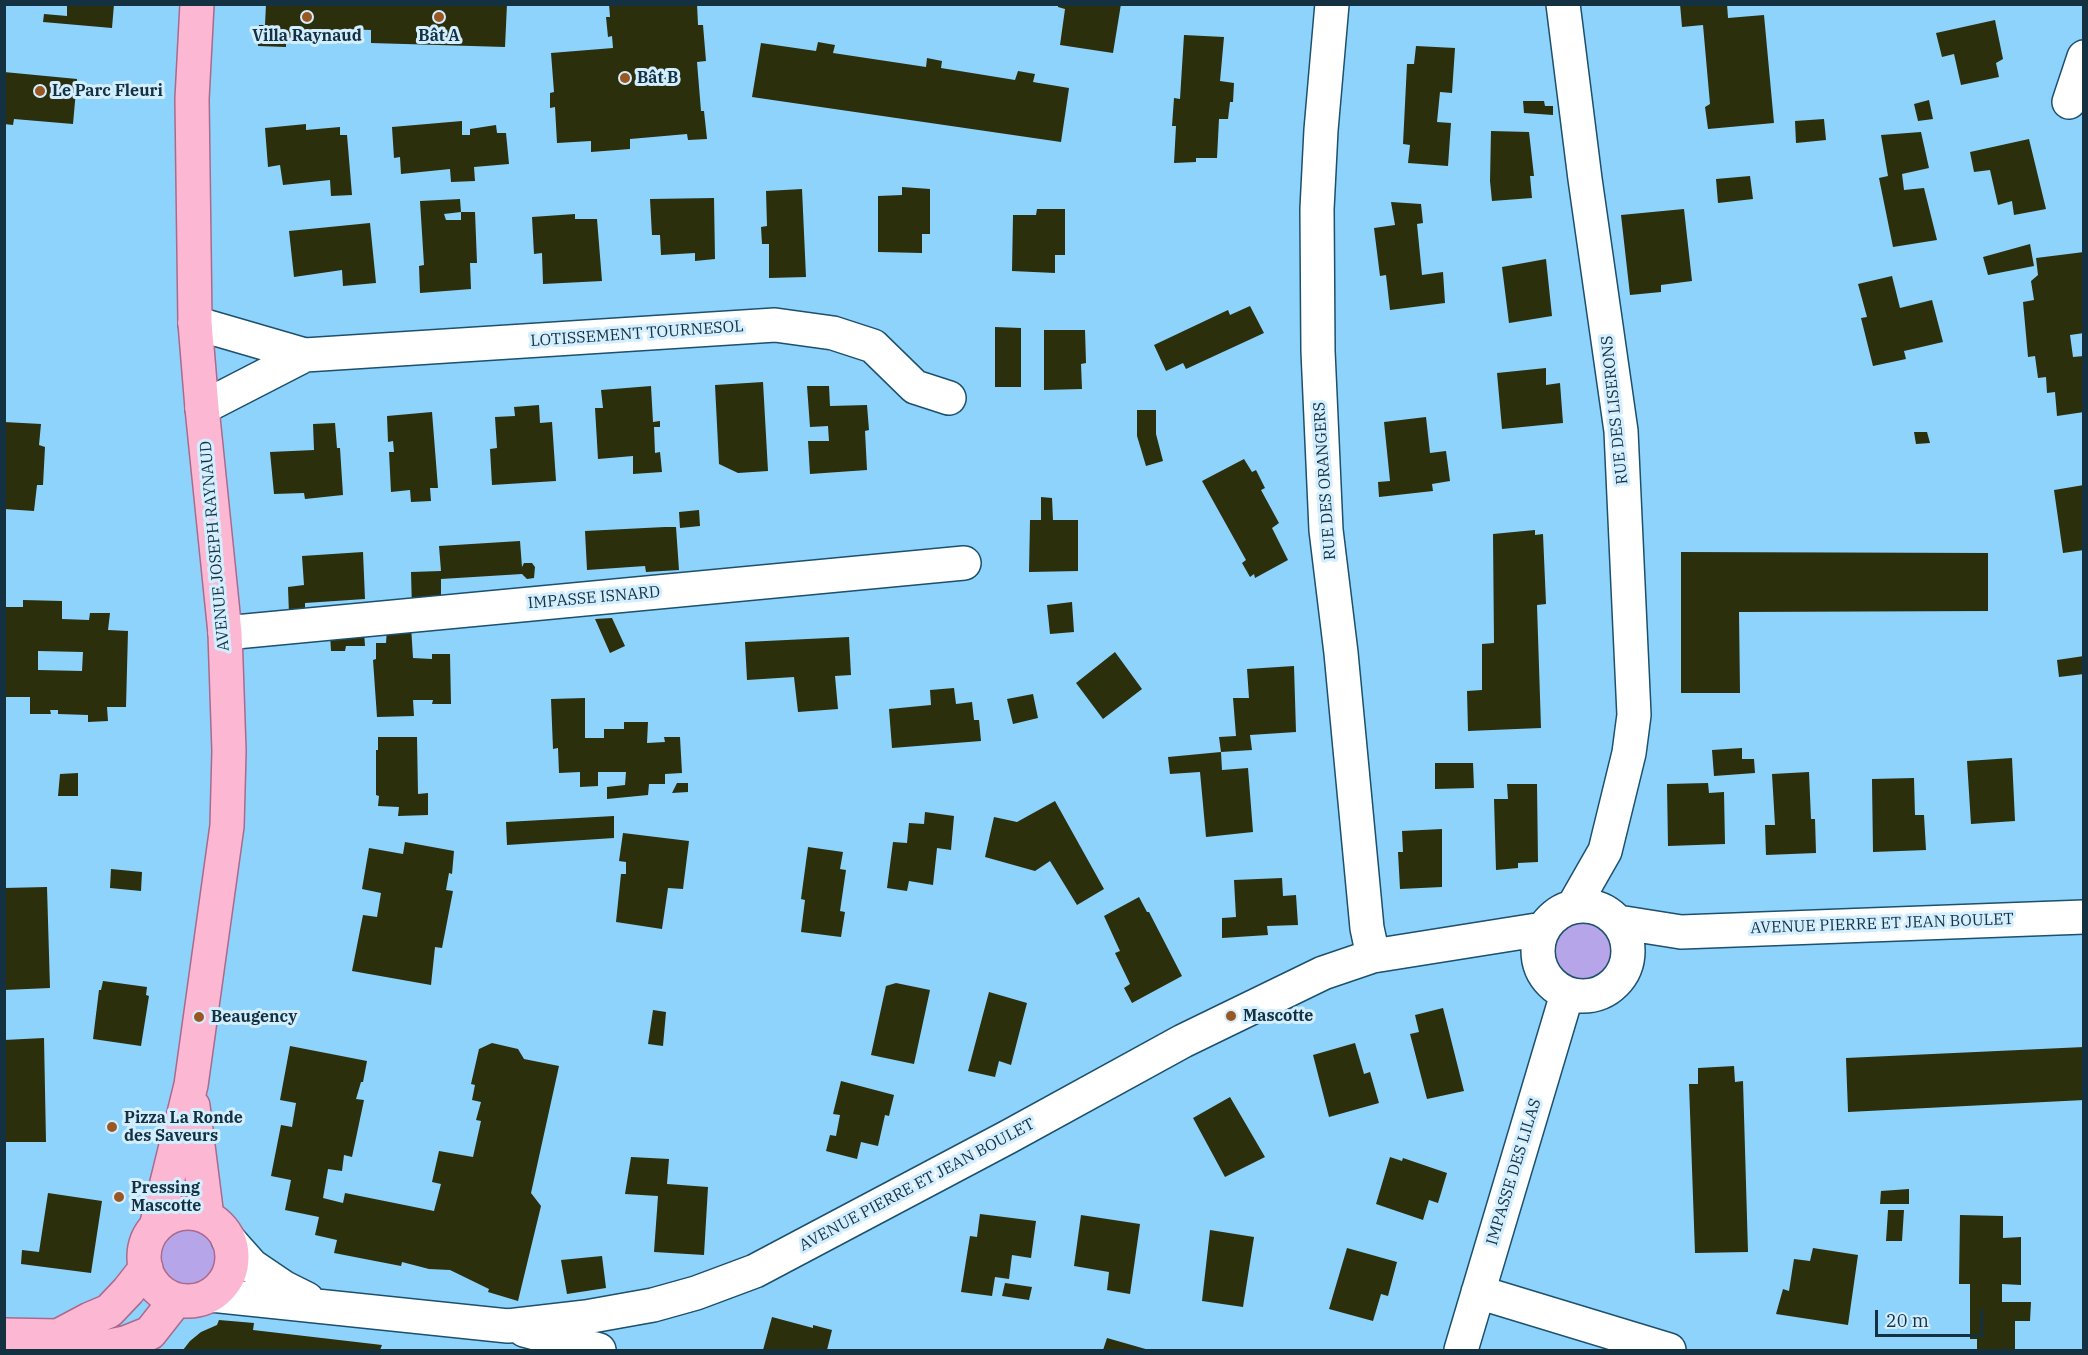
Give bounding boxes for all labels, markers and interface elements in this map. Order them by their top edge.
marker: Villa Raynaud [300,10,314,24]
marker: Bât A [432,10,446,24]
place label: Villa Raynaud [252,26,362,46]
place label: Bât A [418,26,460,46]
place label: Bât B [637,68,678,88]
marker: Bât B [618,71,632,85]
place label: Le Parc Fleuri [52,81,163,101]
marker: Le Parc Fleuri [33,84,47,98]
street label: LOTISSEMENT TOURNESOL [530,317,744,351]
street label: RUE DES LISERONS [1598,335,1632,485]
street label: RUE DES ORANGERS [1310,401,1340,561]
street label: AVENUE JOSEPH RAYNAUD [196,440,234,652]
street label: IMPASSE ISNARD [527,583,661,613]
street label: AVENUE PIERRE ET JEAN BOULET [1750,910,2014,938]
place label: Mascotte [1243,1006,1313,1026]
place label: Beaugency [211,1007,297,1027]
marker: Mascotte [1224,1009,1238,1023]
marker: Beaugency [192,1010,206,1024]
street label: IMPASSE DES LILAS [1483,1096,1545,1248]
place label: Pizza La Ronde des Saveurs [124,1108,243,1146]
street label: AVENUE PIERRE ET JEAN BOULET [796,1115,1038,1255]
marker: Pizza La Ronde des Saveurs [105,1120,119,1134]
place label: Pressing Mascotte [131,1178,201,1216]
marker: Pressing Mascotte [112,1190,126,1204]
scale bar [1878,1298,1986,1336]
text: 20 m [1886,1309,1929,1332]

